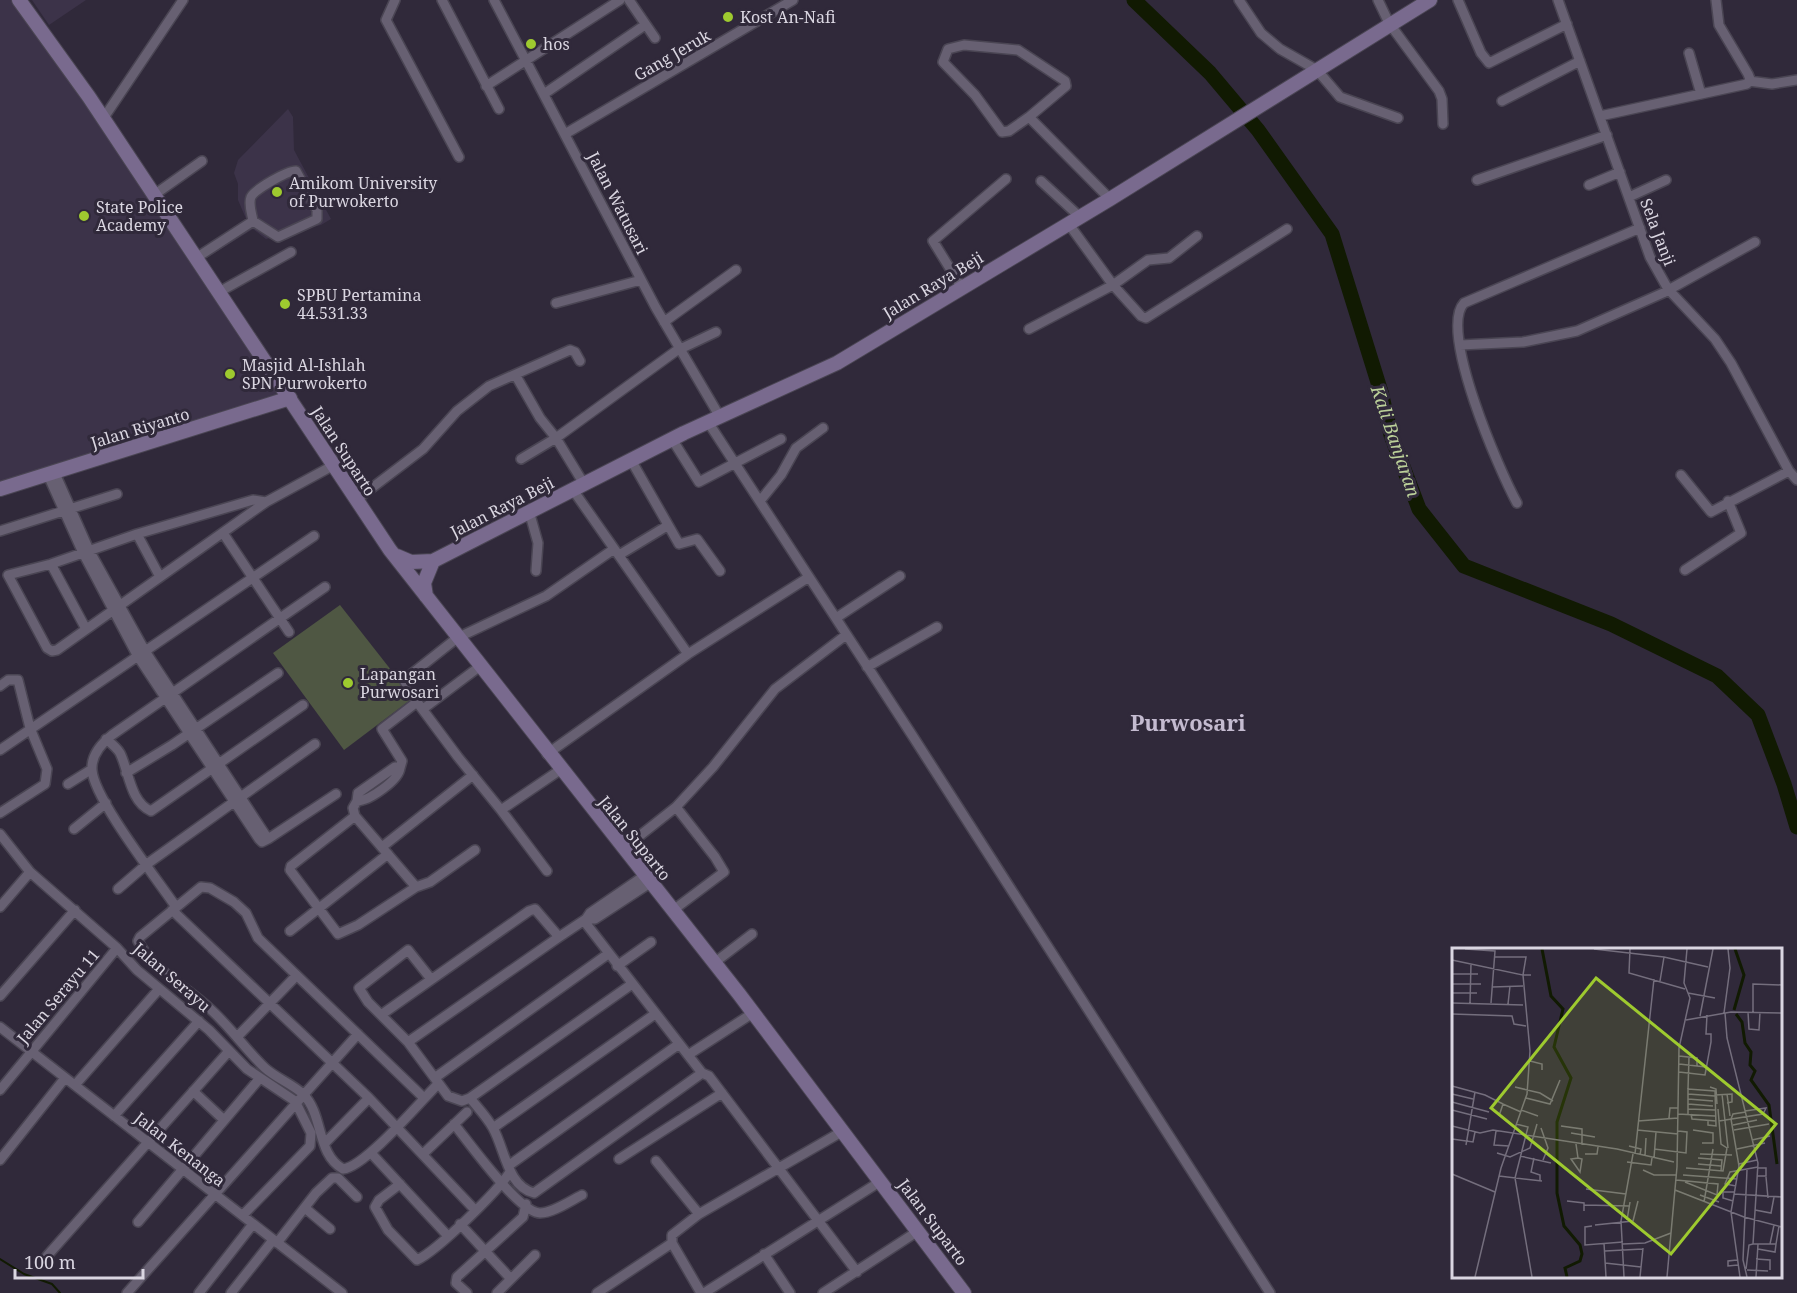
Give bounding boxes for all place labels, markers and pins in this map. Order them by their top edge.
place label: Kost An-Nafi [740,6,836,28]
marker: Kost An-Nafi [721,10,735,24]
place label: hos [543,33,570,55]
marker: hos [524,37,538,51]
place label: Amikom University of Purwokerto [289,172,438,212]
marker: Amikom University of Purwokerto [270,185,284,199]
place label: State Police Academy [96,196,183,236]
marker: State Police Academy [77,209,91,223]
place label: SPBU Pertamina 44.531.33 [297,284,421,324]
marker: SPBU Pertamina 44.531.33 [278,297,292,311]
place label: Masjid Al-Ishlah SPN Purwokerto [242,354,367,394]
marker: Masjid Al-Ishlah SPN Purwokerto [223,367,237,381]
place label: Lapangan Purwosari [360,663,439,703]
marker: Lapangan Purwosari [341,676,355,690]

